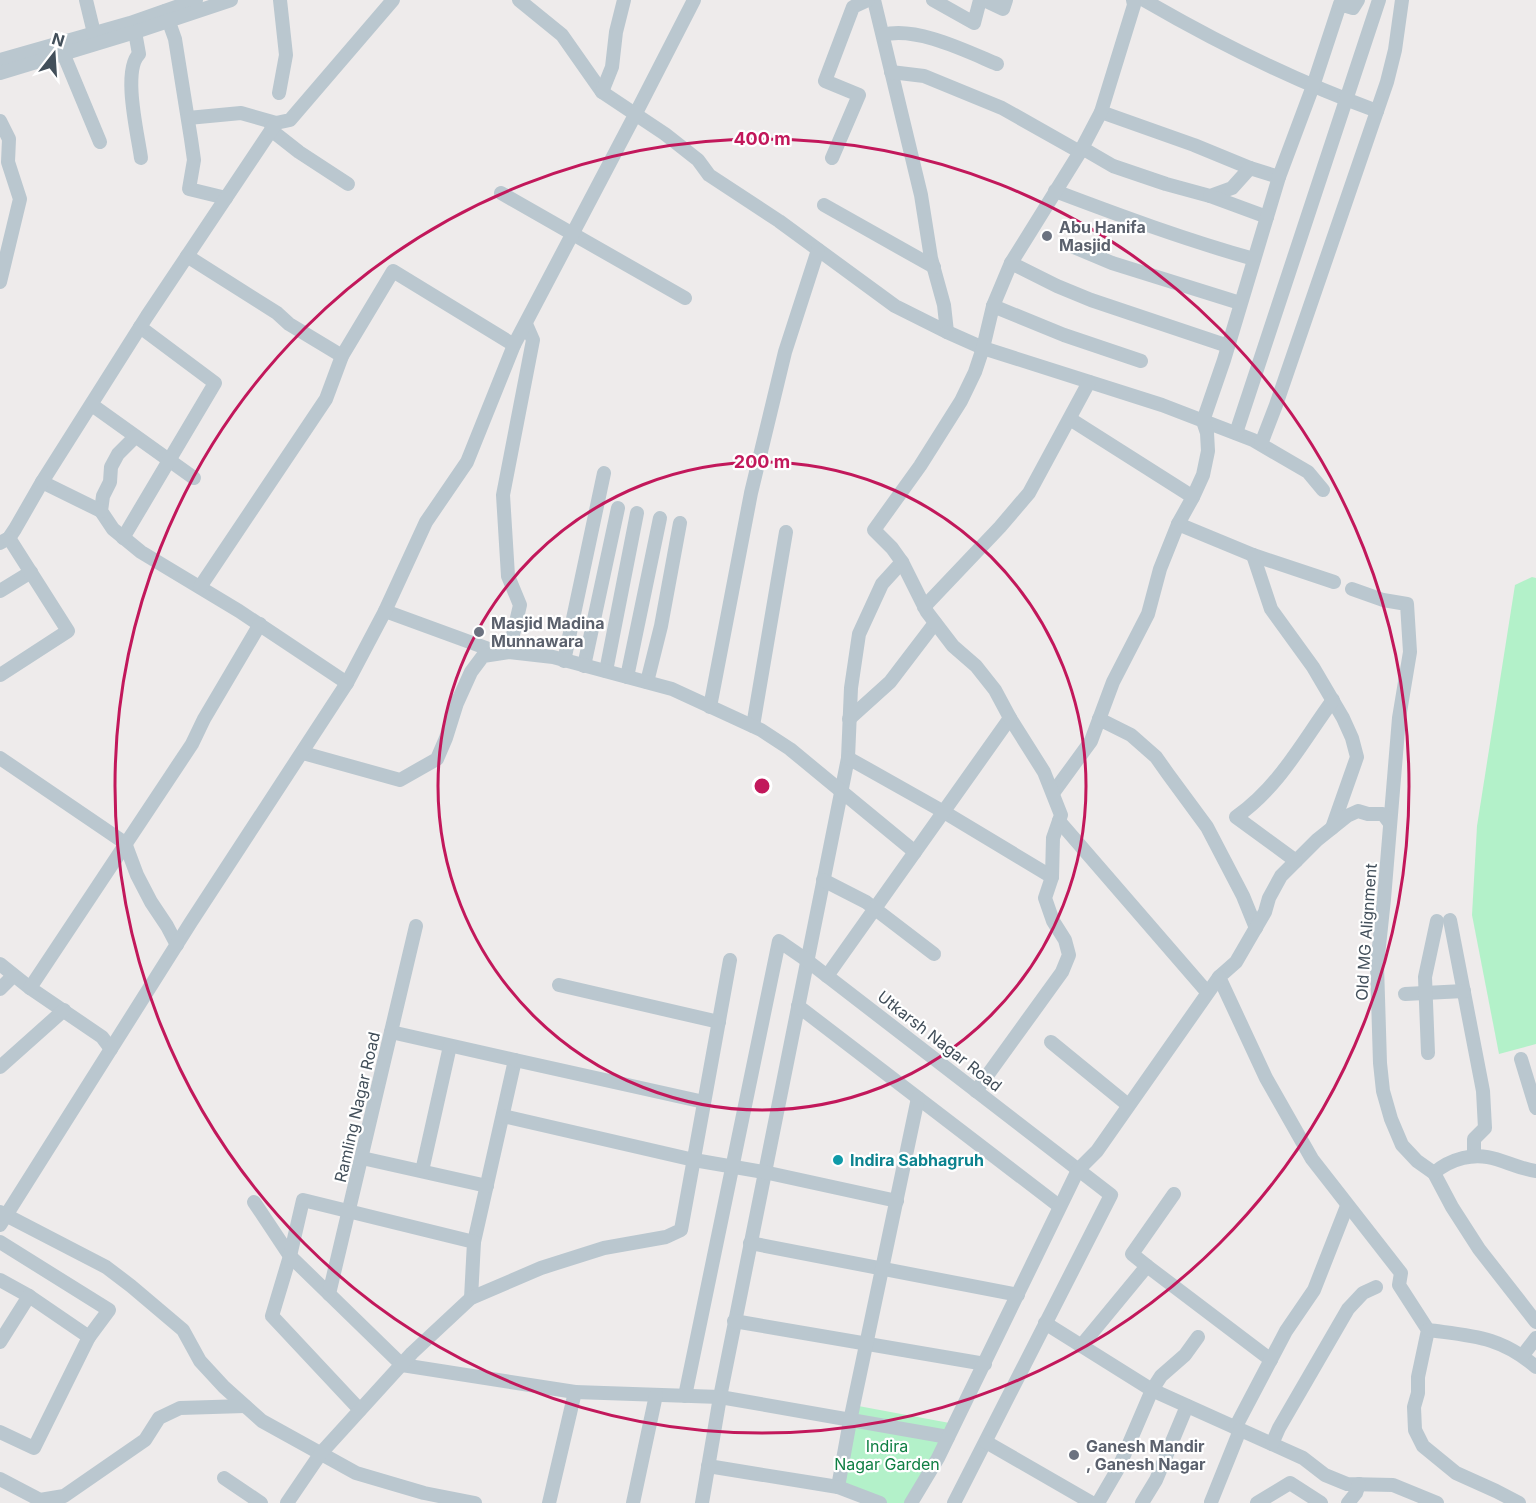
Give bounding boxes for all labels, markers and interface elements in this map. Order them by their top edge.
north arrow [24,24,84,84]
text: N [50,28,67,51]
text: 400 m [733,128,791,149]
place label: Abu Hanifa Masjid [1059,217,1146,255]
marker: Abu Hanifa Masjid [1040,229,1054,243]
text: 200 m [734,451,790,472]
place label: Masjid Madina Munnawara [491,613,605,651]
marker: Masjid Madina Munnawara [472,625,486,639]
centre of rings [752,776,772,796]
street label: Old MG Alignment [1351,863,1381,1001]
street label: Utkarsh Nagar Road [874,986,1006,1096]
street label: Ramling Nagar Road [330,1030,384,1184]
place label: Indira Sabhagruh [850,1150,984,1170]
marker: Indira Sabhagruh [831,1153,845,1167]
park label: Indira Nagar Garden [834,1436,940,1474]
place label: Ganesh Mandir , Ganesh Nagar [1086,1436,1206,1474]
marker: Ganesh Mandir , Ganesh Nagar [1067,1448,1081,1462]

